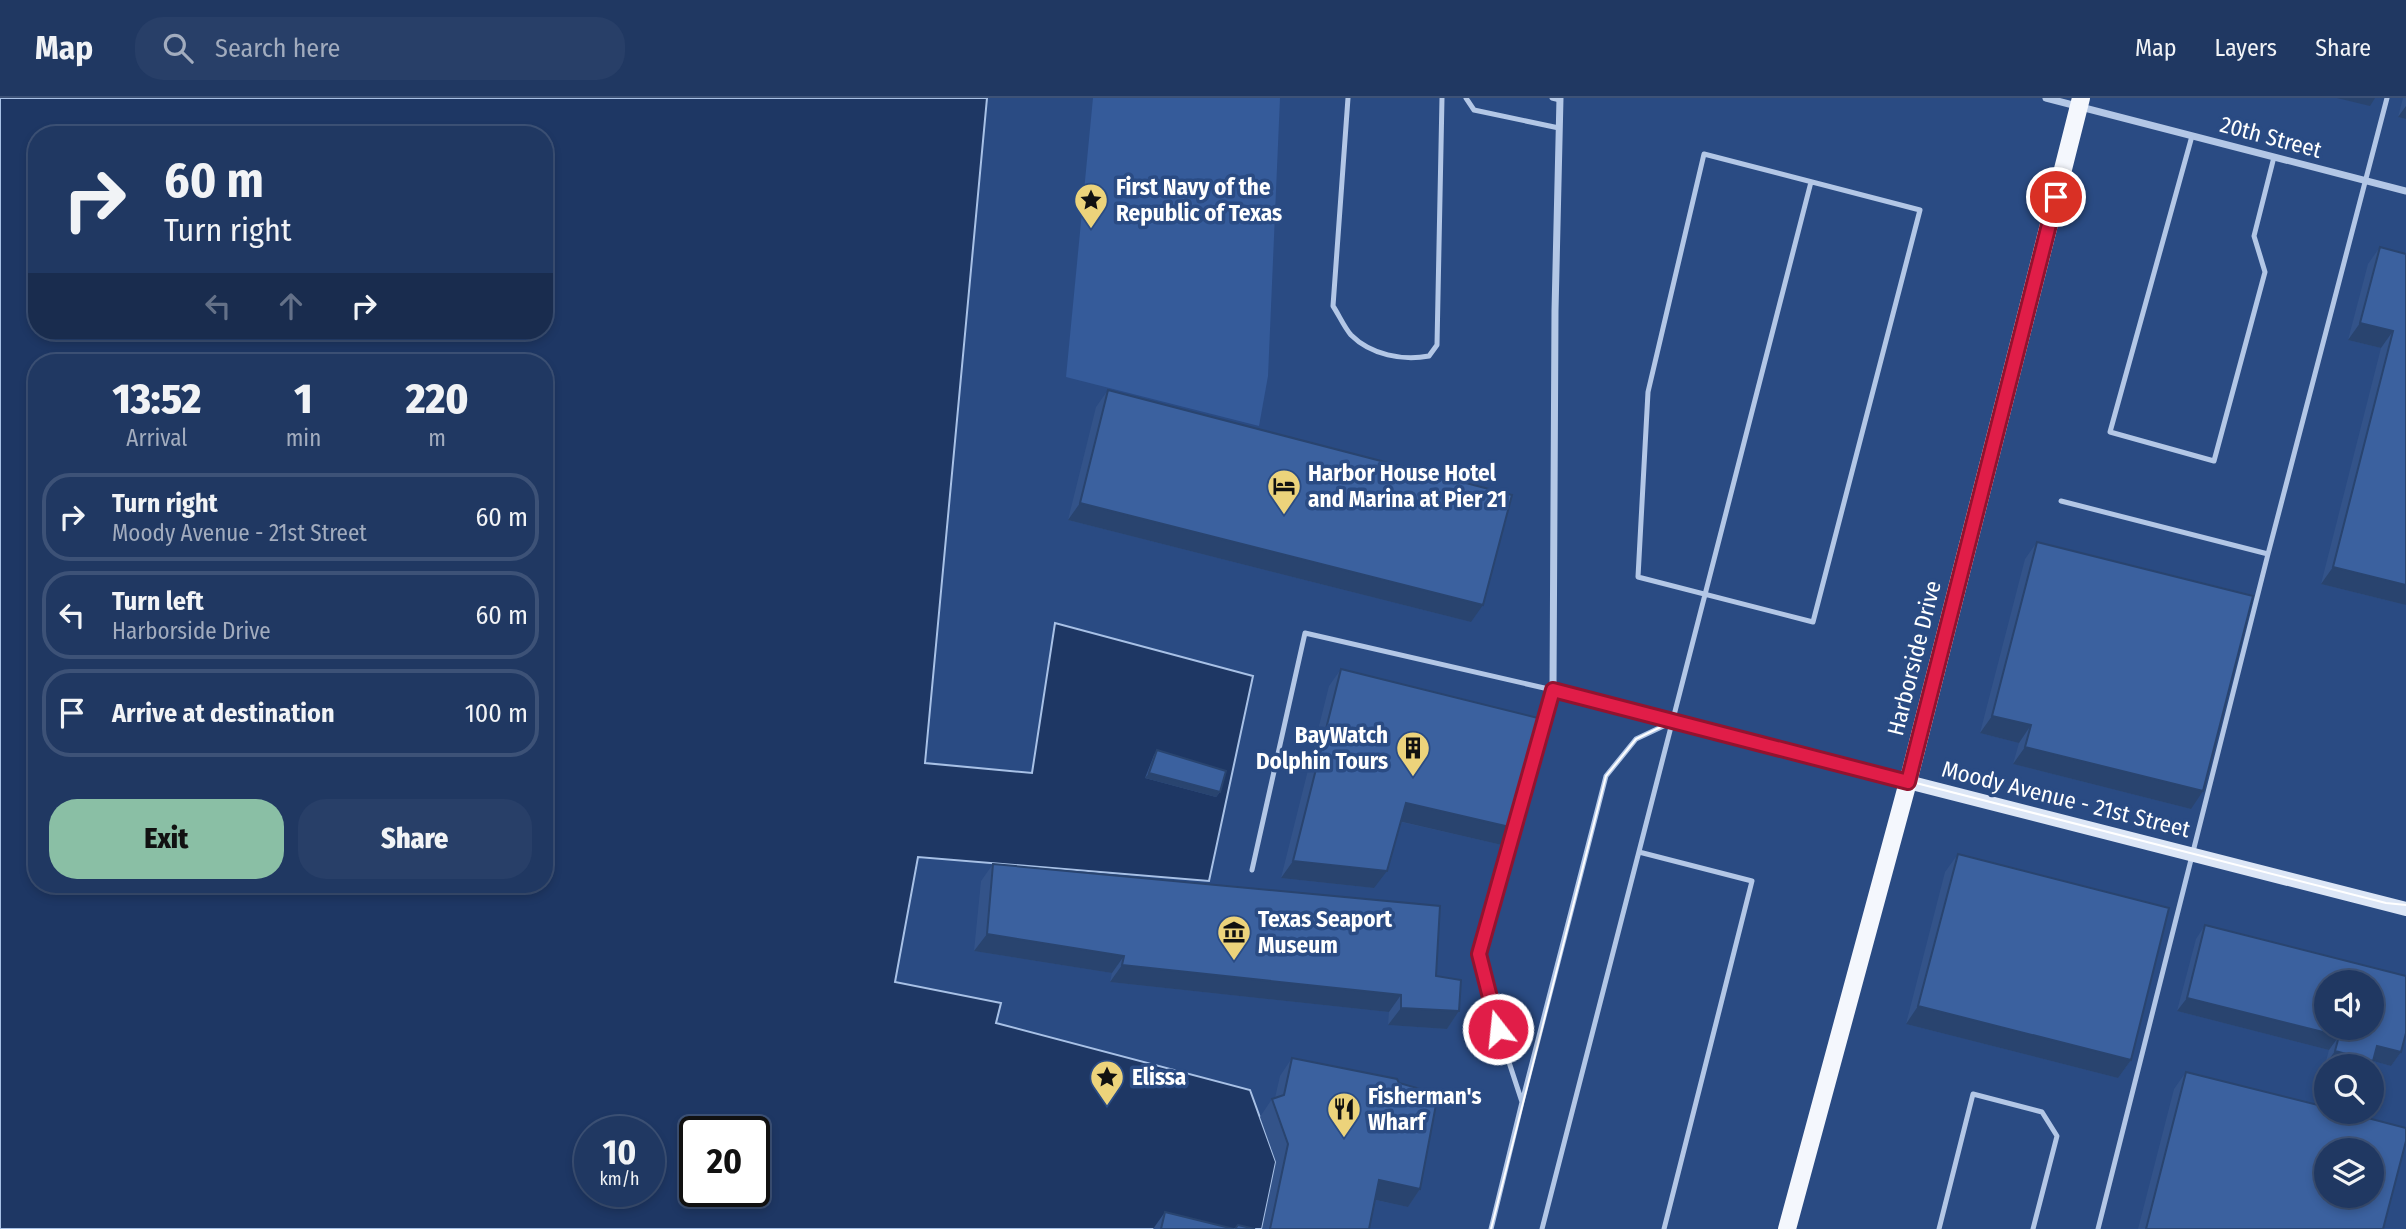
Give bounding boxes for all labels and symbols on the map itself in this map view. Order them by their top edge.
street label: 20th Street [2217,110,2325,164]
pin [2026,167,2086,227]
place label: First Navy of the Republic of Texas [1116,173,1282,227]
place icon: First Navy of the Republic of Texas [1072,181,1110,230]
place label: Harbor House Hotel and Marina at Pier 21 [1308,459,1507,513]
hotel icon: Harbor House Hotel and Marina at Pier 21 [1265,467,1303,516]
street label: Harborside Drive [1881,578,1947,738]
place label: BayWatch Dolphin Tours [1256,721,1388,775]
building icon: BayWatch Dolphin Tours [1394,729,1432,778]
street label: Moody Avenue - 21st Street [1939,755,2193,844]
place label: Texas Seaport Museum [1258,905,1393,959]
museum icon: Texas Seaport Museum [1215,913,1253,962]
position arrow [1461,992,1535,1066]
place icon: Elissa [1088,1058,1126,1107]
place label: Elissa [1132,1063,1186,1091]
place label: Fisherman's Wharf [1368,1082,1482,1136]
restaurant icon: Fisherman's Wharf [1325,1090,1363,1139]
speed limit sign: 20 [679,1116,770,1207]

